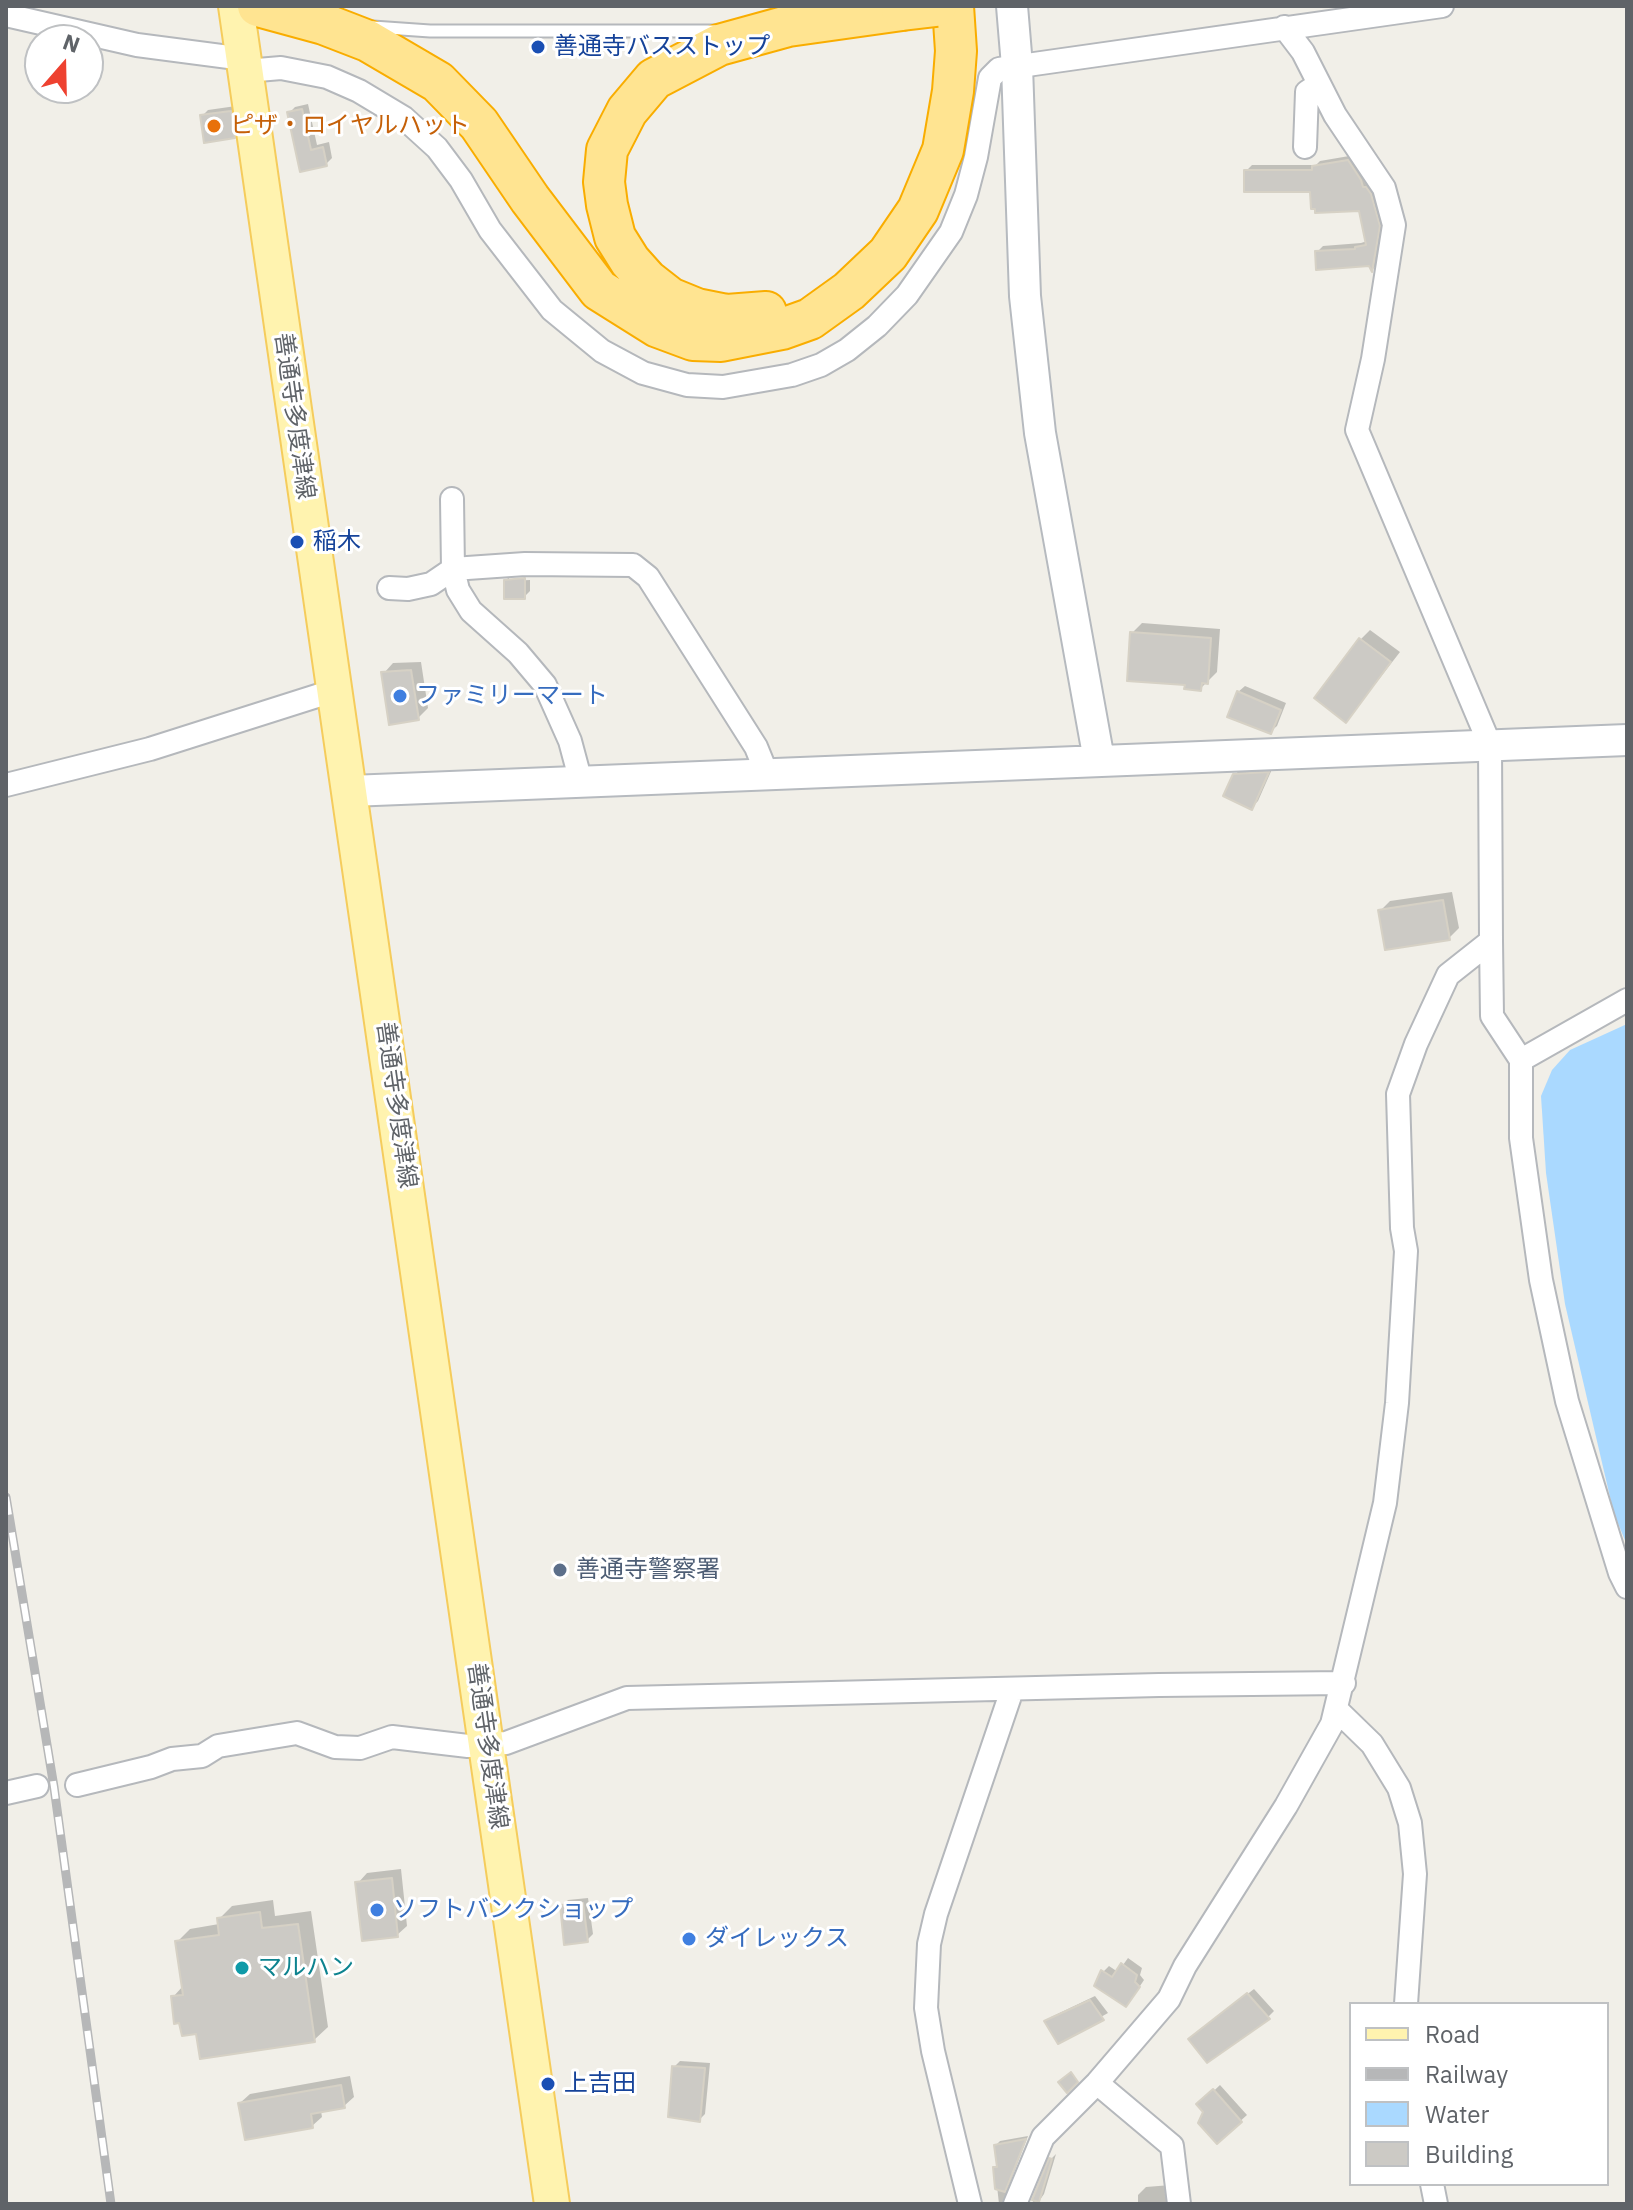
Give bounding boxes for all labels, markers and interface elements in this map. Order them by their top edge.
north arrow [24,24,104,104]
text: N [59,27,84,59]
place label: 善通寺バスストップ [554,33,770,61]
marker: 善通寺バスストップ [529,38,547,56]
place label: ピザ・ロイヤルハット [230,112,470,140]
marker: ピザ・ロイヤルハット [205,117,223,135]
street label: 善通寺多度津線 [268,331,320,501]
place label: 稲木 [313,528,361,556]
marker: 稲木 [288,533,306,551]
place label: ファミリーマート [416,682,608,710]
marker: ファミリーマート [391,687,409,705]
street label: 善通寺多度津線 [370,1020,422,1190]
place label: 善通寺警察署 [576,1556,720,1584]
marker: 善通寺警察署 [551,1561,569,1579]
street label: 善通寺多度津線 [461,1661,513,1831]
place label: ソフトバンクショップ [393,1896,633,1924]
marker: ソフトバンクショップ [368,1901,386,1919]
place label: ダイレックス [705,1925,849,1953]
marker: ダイレックス [680,1930,698,1948]
place label: マルハン [258,1954,354,1982]
marker: マルハン [233,1959,251,1977]
legend [1349,2002,1609,2186]
text: Road [1425,2018,1480,2050]
text: Railway [1425,2058,1508,2090]
place label: 上吉田 [564,2070,636,2098]
marker: 上吉田 [539,2075,557,2093]
text: Water [1425,2098,1489,2130]
text: Building [1425,2138,1513,2170]

